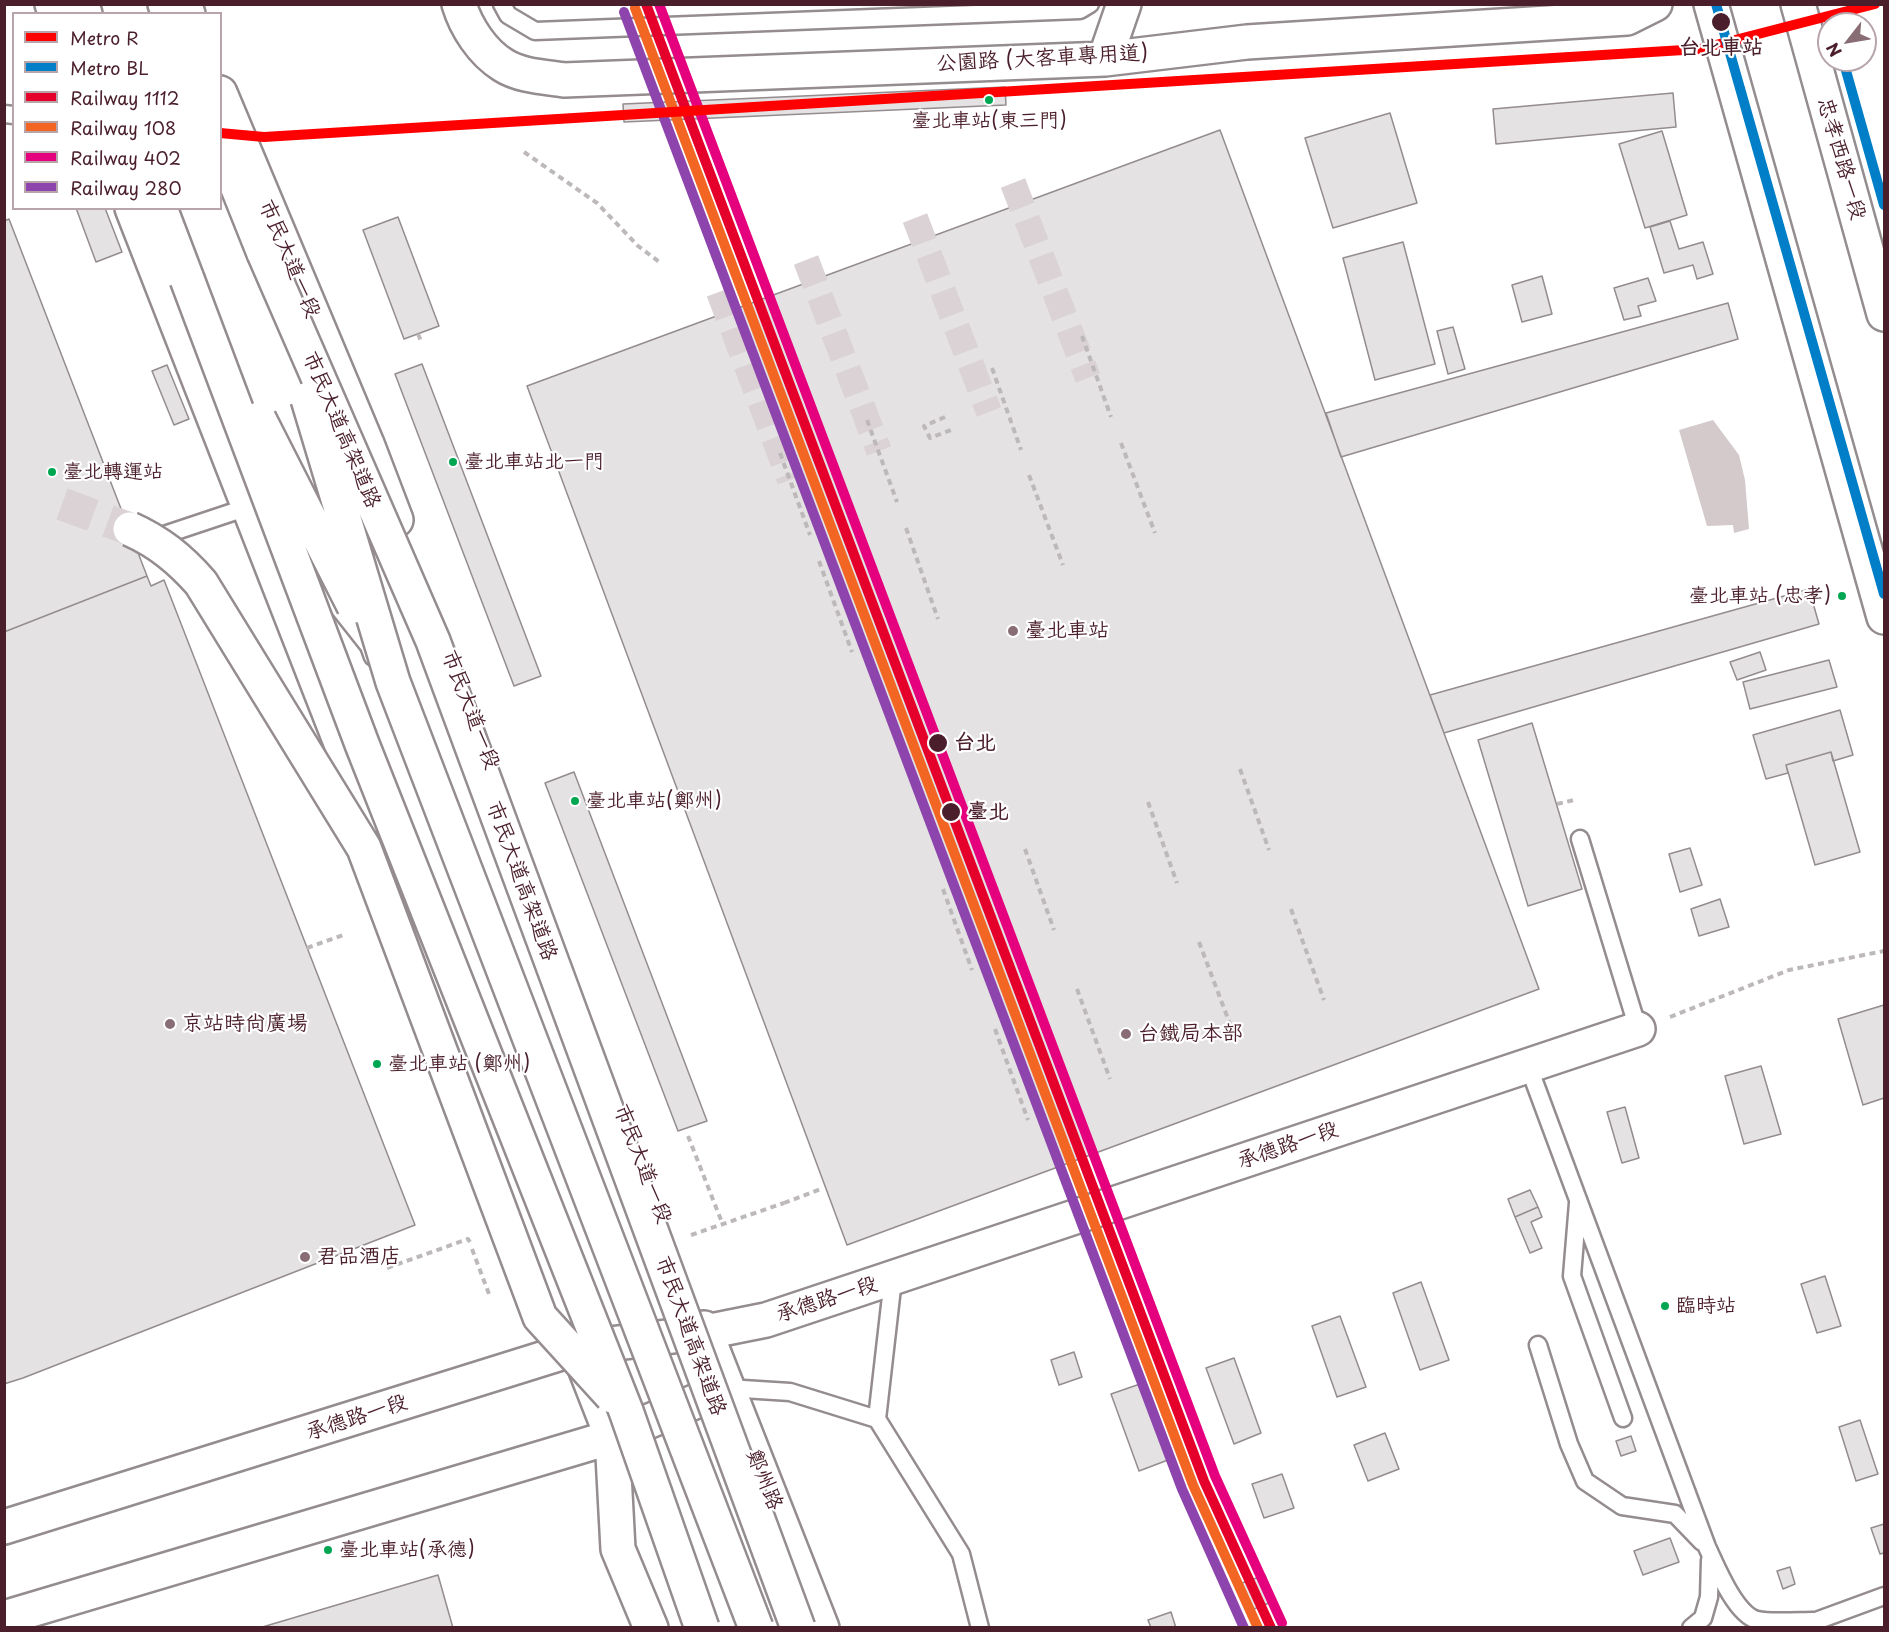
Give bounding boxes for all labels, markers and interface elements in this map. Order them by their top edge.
marker: 台北車站 [1710,11,1732,33]
legend [12,12,222,210]
north arrow [1817,12,1877,72]
text: Metro R [70,24,139,51]
place label: 台北車站 [1679,35,1763,61]
text: N [1820,39,1847,62]
street label: 公園路 (大客車專用道) [935,41,1149,77]
text: Metro BL [70,54,149,81]
text: Railway 1112 [70,84,180,111]
marker: 臺北車站(東三門) [983,94,995,106]
street label: 忠孝西路一段 [1812,95,1870,223]
place label: 臺北車站(東三門) [911,109,1067,133]
text: Railway 108 [70,114,176,141]
text: Railway 402 [70,144,181,171]
text: Railway 280 [70,174,182,201]
street label: 市民大道一段 [253,196,325,322]
street label: 市民大道高架道路 [297,348,385,512]
place label: 臺北車站北一門 [464,450,604,474]
marker: 臺北車站北一門 [447,456,459,468]
place label: 臺北轉運站 [63,460,163,484]
marker: 臺北轉運站 [46,466,58,478]
place label: 臺北車站 (忠孝) [1689,584,1831,608]
marker: 臺北車站 (忠孝) [1836,590,1848,602]
place label: 臺北車站 [1025,618,1109,644]
marker: 臺北車站 [1006,624,1020,638]
street label: 市民大道一段 [436,647,504,773]
place label: 台北 [954,730,996,756]
marker: 台北 [927,732,949,754]
place label: 臺北車站(鄭州) [586,789,722,813]
marker: 臺北車站(鄭州) [569,795,581,807]
street label: 市民大道高架道路 [480,798,562,964]
place label: 臺北 [967,799,1009,825]
marker: 臺北 [940,801,962,823]
place label: 京站時尚廣場 [182,1011,308,1037]
marker: 京站時尚廣場 [163,1017,177,1031]
place label: 台鐵局本部 [1138,1021,1243,1047]
marker: 台鐵局本部 [1119,1027,1133,1041]
place label: 臺北車站 (鄭州) [388,1052,530,1076]
marker: 臺北車站 (鄭州) [371,1058,383,1070]
street label: 市民大道一段 [608,1101,676,1227]
street label: 承德路一段 [1234,1117,1342,1175]
place label: 君品酒店 [317,1244,401,1270]
marker: 君品酒店 [298,1250,312,1264]
street label: 市民大道高架道路 [649,1253,731,1419]
street label: 承德路一段 [773,1272,881,1328]
place label: 臨時站 [1676,1294,1736,1318]
marker: 臨時站 [1659,1300,1671,1312]
street label: 承德路一段 [303,1390,411,1446]
street label: 鄭州路 [741,1446,787,1514]
place label: 臺北車站(承德) [339,1538,475,1562]
marker: 臺北車站(承德) [322,1544,334,1556]

